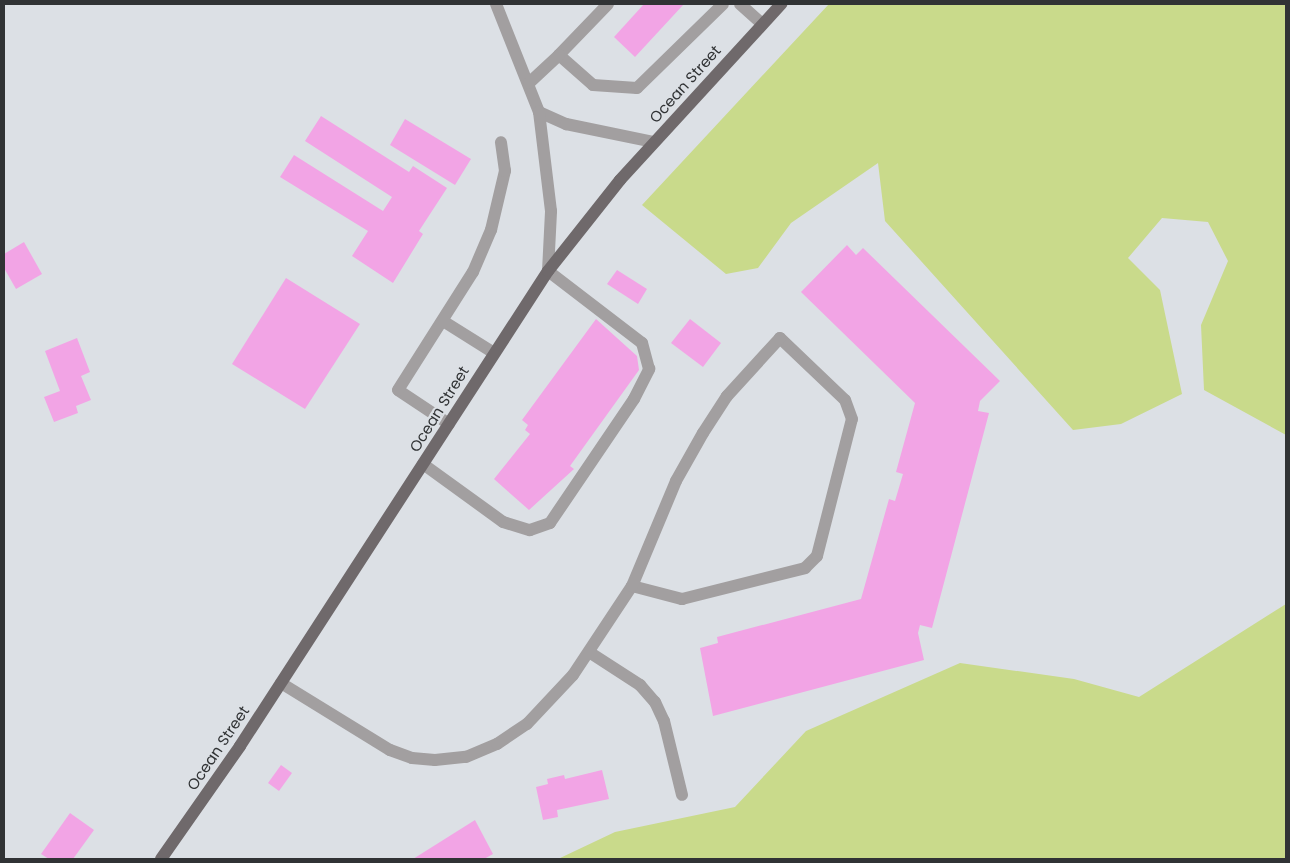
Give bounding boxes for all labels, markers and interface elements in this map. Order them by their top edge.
street label: Ocean Street [646,42,724,126]
street label: Ocean Street [405,363,473,455]
street label: Ocean Street [183,702,253,794]

